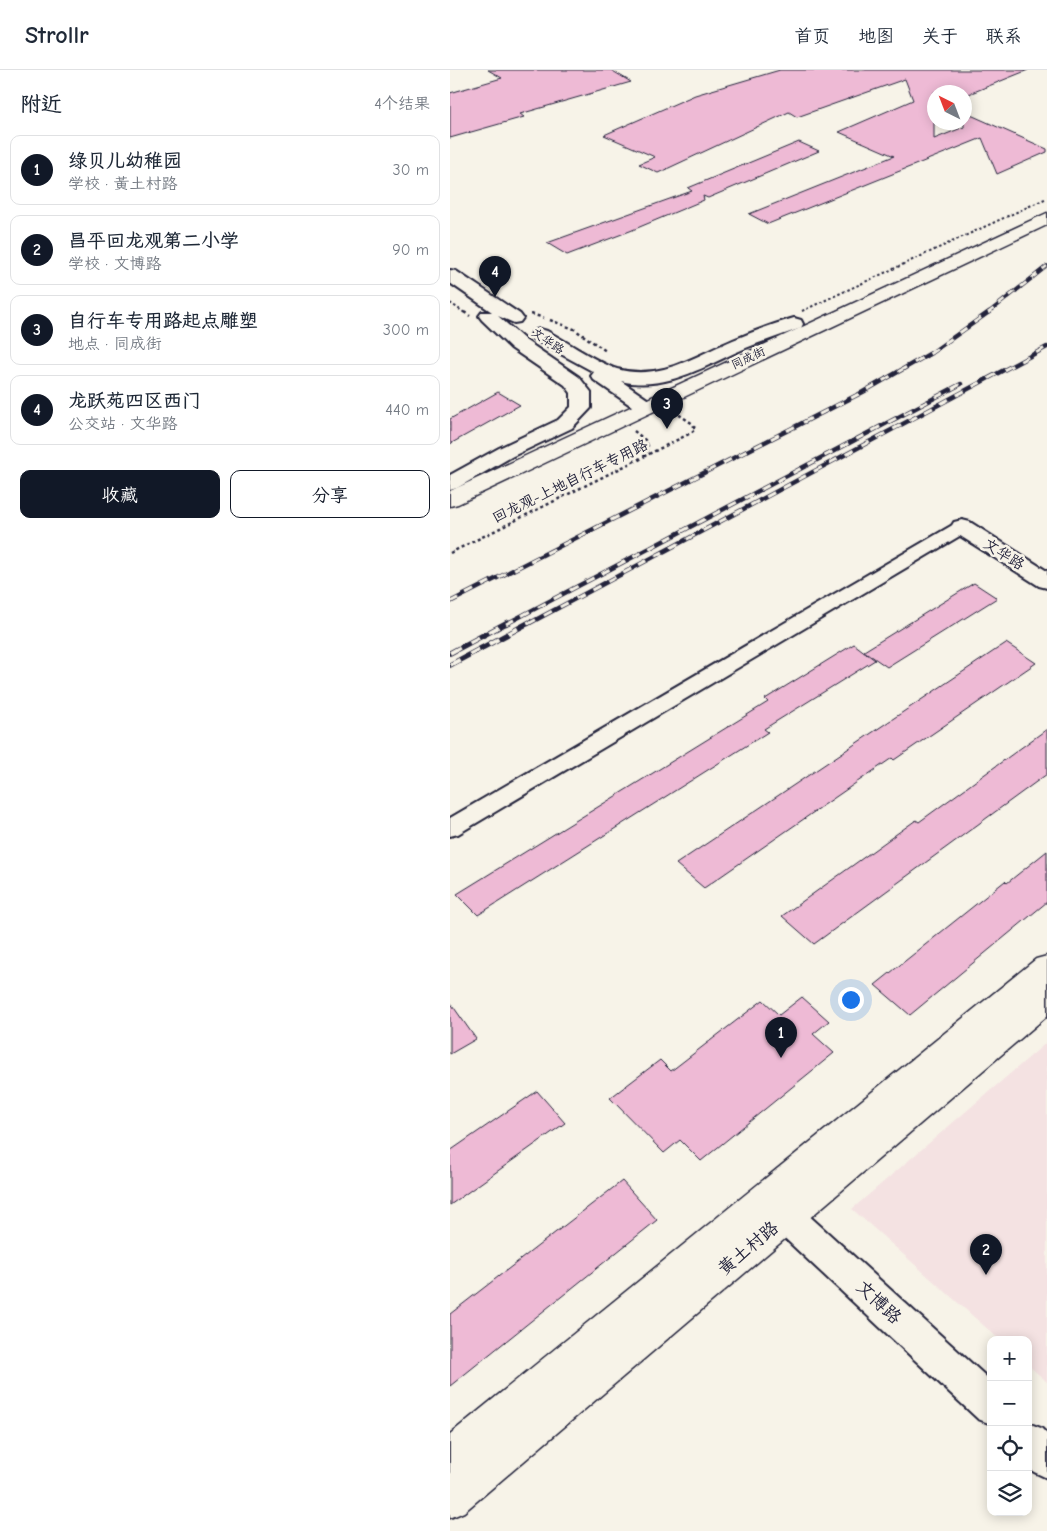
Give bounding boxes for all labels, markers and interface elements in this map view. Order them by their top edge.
text: Strollr [25,21,89,49]
text: 首页 [794,26,830,47]
text: 地图 [858,26,894,47]
text: 关于 [922,26,958,47]
text: 联系 [986,26,1022,47]
north arrow [927,85,972,130]
text: 附近 [20,92,62,116]
text: 4个结果 [374,95,430,113]
text: 绿贝儿幼稚园 [68,150,182,172]
text: 1 [34,161,40,179]
text: 30 m [393,161,429,179]
text: 学校 · 黄土村路 [68,175,178,193]
text: 昌平回龙观第二小学 [68,230,239,252]
text: 2 [33,241,41,259]
text: 90 m [392,241,429,259]
text: 学校 · 文博路 [68,255,162,273]
pin: 4 [479,256,511,297]
text: 自行车专用路起点雕塑 [68,310,258,332]
text: 3 [33,321,41,339]
text: 300 m [383,321,429,339]
street label: 文华路 [529,325,567,357]
text: 地点 · 同成街 [68,335,162,353]
street label: 同成街 [729,344,767,372]
pin: 3 [651,388,683,429]
text: 龙跃苑四区西门 [68,390,201,412]
text: 4 [33,401,41,419]
text: 440 m [385,401,429,419]
text: 公交站 · 文华路 [68,415,178,433]
street label: 回龙观-上地自行车专用路 [489,435,651,527]
button: 收藏 [20,470,220,518]
button: 分享 [230,470,430,518]
street label: 文华路 [980,534,1028,574]
your location [838,987,864,1013]
pin: 1 [765,1017,797,1058]
street label: 黄土村路 [714,1217,783,1280]
pin: 2 [970,1234,1002,1275]
street label: 文博路 [852,1276,906,1328]
map controls [987,1336,1032,1516]
button: + [987,1336,1032,1381]
button: − [987,1381,1032,1426]
button: locate [987,1426,1032,1471]
button: layers [987,1471,1032,1516]

